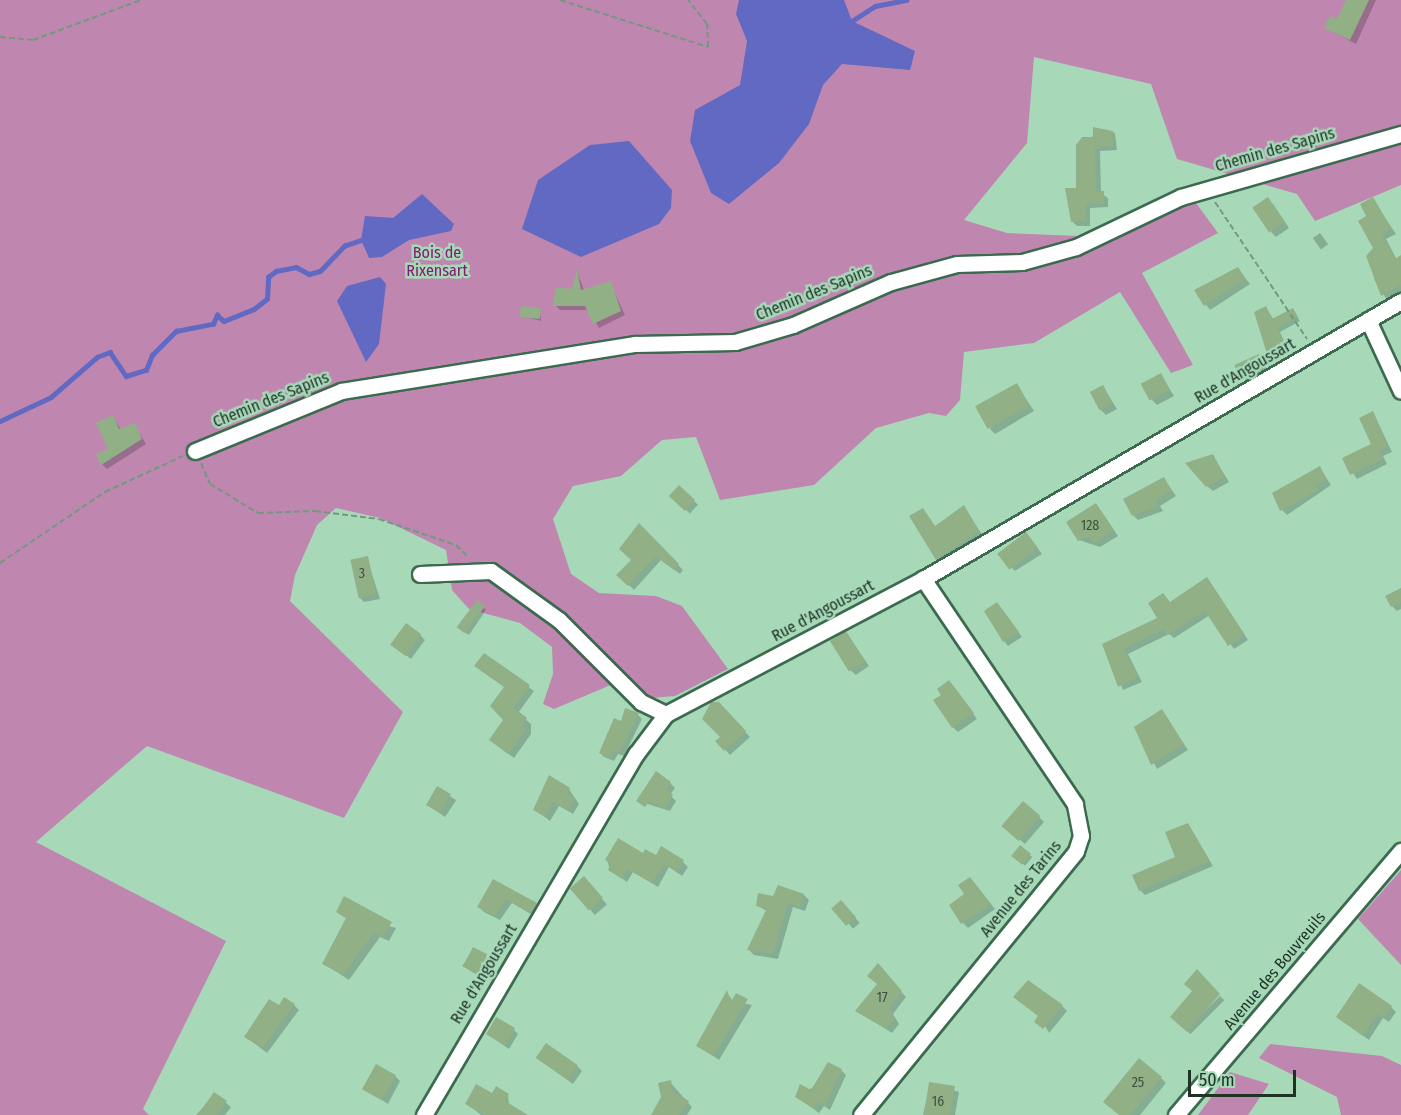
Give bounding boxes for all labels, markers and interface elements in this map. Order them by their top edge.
street label: Chemin des Sapins [1213,124,1337,176]
park label: Bois de Rixensart [406,243,468,281]
street label: Chemin des Sapins [753,261,875,325]
street label: Rue d'Angoussart [1191,334,1299,408]
street label: Chemin des Sapins [210,368,332,432]
house number: 128 [1081,518,1099,534]
house number: 3 [359,566,365,582]
street label: Rue d'Angoussart [769,576,877,646]
street label: Avenue des Tarins [976,837,1066,941]
street label: Avenue des Bouvreuils [1220,908,1330,1034]
street label: Rue d'Angoussart [447,921,521,1027]
house number: 17 [876,990,888,1006]
scale bar [1191,1058,1299,1096]
text: 50 m [1199,1069,1235,1091]
house number: 25 [1132,1075,1144,1091]
house number: 16 [932,1094,944,1110]

